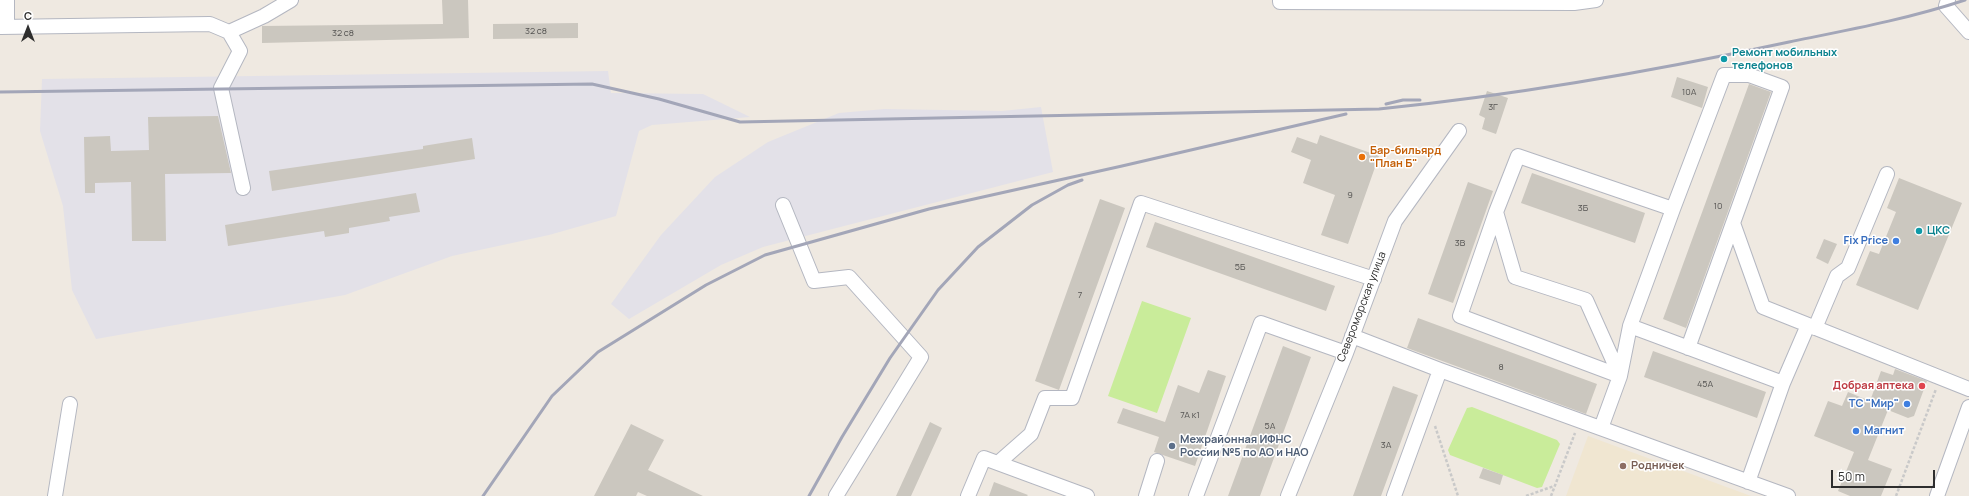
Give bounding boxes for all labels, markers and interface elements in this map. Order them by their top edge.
north arrow [8,8,48,48]
text: С [24,8,32,23]
house number: 32 с8 [525,26,547,36]
house number: 32 с8 [332,28,354,38]
place label: Ремонт мобильных телефонов [1732,46,1837,72]
marker: Ремонт мобильных телефонов [1719,54,1729,64]
house number: 10А [1682,87,1696,97]
house number: 3Г [1488,102,1498,112]
place label: Бар-бильярд "План Б" [1370,144,1441,170]
marker: Бар-бильярд "План Б" [1357,152,1367,162]
house number: 9 [1347,190,1353,200]
house number: 10 [1714,201,1722,211]
house number: 3Б [1578,203,1588,213]
place label: ЦКС [1927,224,1950,238]
marker: ЦКС [1914,226,1924,236]
place label: Fix Price [1844,234,1888,248]
marker: Fix Price [1891,236,1901,246]
house number: 3В [1455,238,1465,248]
street label: Североморская улица [1335,250,1389,364]
house number: 5Б [1235,262,1245,272]
house number: 7 [1078,290,1082,300]
house number: 8 [1498,362,1504,372]
house number: 45А [1697,379,1713,389]
place label: Добрая аптека [1833,379,1914,393]
marker: Добрая аптека [1917,381,1927,391]
place label: ТС "Мир" [1849,397,1899,411]
marker: ТС "Мир" [1902,399,1912,409]
house number: 7А к1 [1180,410,1200,420]
house number: 5А [1265,421,1275,431]
place label: Магнит [1864,424,1904,438]
marker: Магнит [1851,426,1861,436]
place label: Межрайонная ИФНС России №5 по АО и НАО [1180,433,1308,459]
house number: 3А [1381,440,1391,450]
marker: Межрайонная ИФНС России №5 по АО и НАО [1167,441,1177,451]
place label: Родничек [1631,459,1684,473]
marker: Родничек [1618,461,1628,471]
scale bar [1833,462,1937,488]
text: 50 m [1838,468,1865,485]

